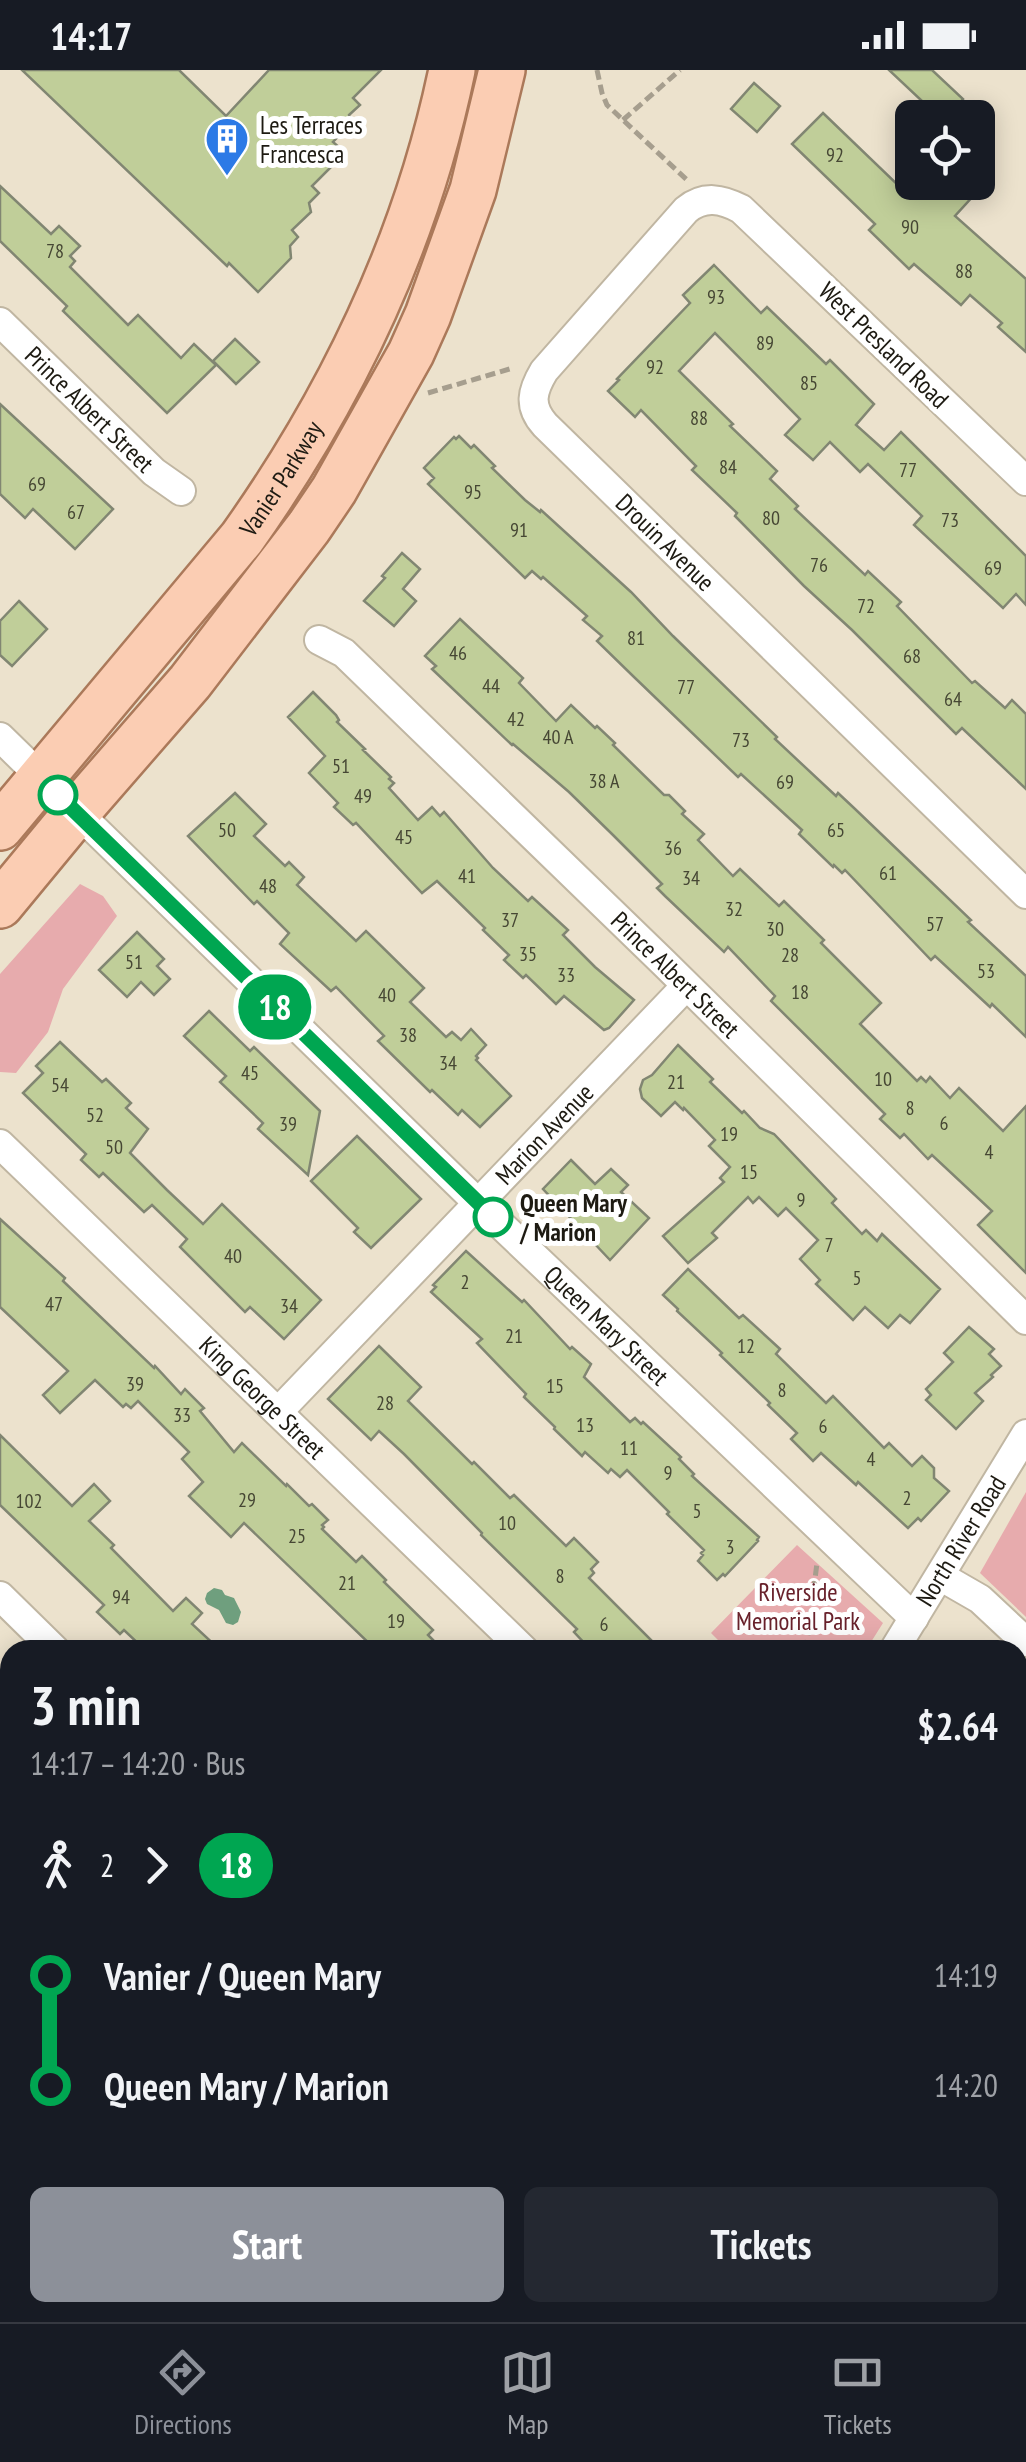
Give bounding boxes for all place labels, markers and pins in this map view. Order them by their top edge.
place label: Les Terraces Francesca [260,109,363,170]
building icon: Les Terraces Francesca [204,116,250,177]
unlabelled marker [39,776,77,814]
place label: Queen Mary / Marion [519,1187,628,1248]
marker: Queen Mary / Marion [474,1198,512,1236]

